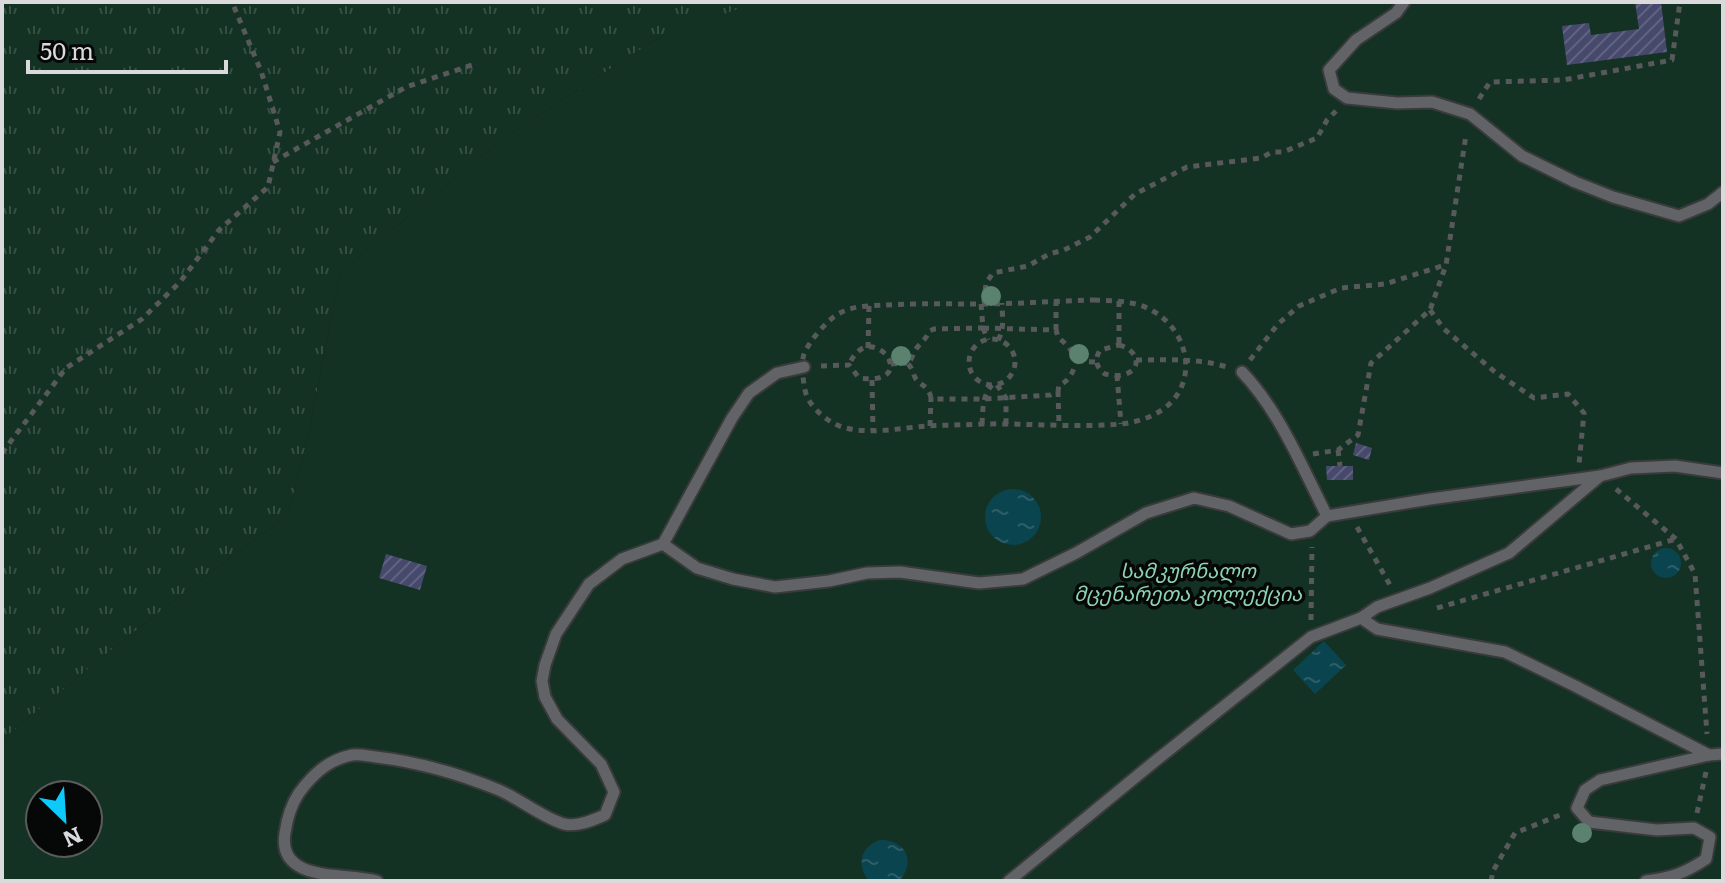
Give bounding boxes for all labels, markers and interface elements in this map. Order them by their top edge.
scale bar [28,24,226,74]
text: 50 m [40,32,94,67]
park label: სამკურნალო მცენარეთა კოლექცია [1074,554,1303,607]
north arrow [24,779,104,859]
text: N [58,820,88,857]

